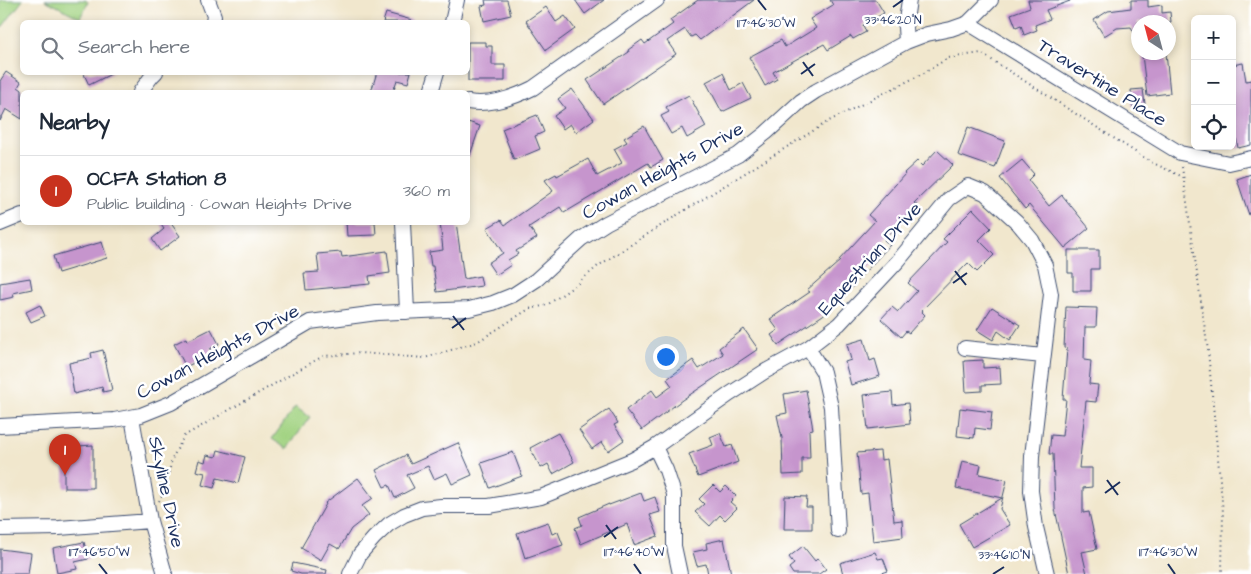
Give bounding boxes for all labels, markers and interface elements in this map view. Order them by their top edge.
text: 33°46'20"N [864,12,922,29]
text: 117°46'30"W [737,15,796,32]
north arrow [1131,15,1176,60]
map controls [1191,15,1236,150]
button: + [1191,15,1236,60]
search box [20,20,470,75]
street label: Travertine Place [1032,32,1172,134]
icon: search [38,34,66,62]
text: Search here [78,34,190,61]
button: − [1191,60,1236,105]
button: locate [1191,105,1236,150]
text: Nearby [40,108,110,137]
street label: Cowan Heights Drive [577,115,749,228]
text: OCFA Station 8 [87,166,226,193]
text: 1 [55,180,57,202]
text: 360 m [403,180,450,202]
text: Public building · Cowan Heights Drive [87,193,352,215]
street label: Equestrian Drive [812,196,928,322]
street label: Cowan Heights Drive [132,298,305,407]
your location [653,344,679,370]
pin: 1 [49,434,81,475]
street label: Skyline Drive [140,434,191,550]
text: 117°46'50"W [69,544,130,561]
text: 117°46'40"W [604,544,665,561]
text: 117°46'30"W [1139,544,1198,561]
text: 33°46'10"N [978,547,1030,564]

